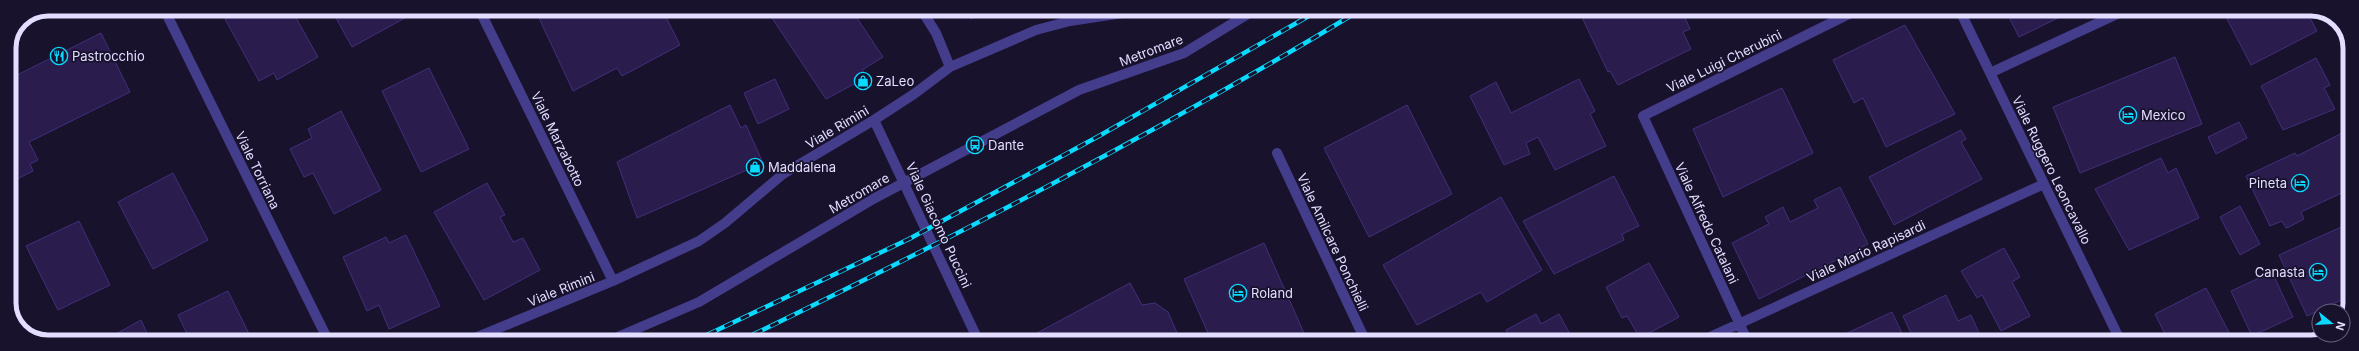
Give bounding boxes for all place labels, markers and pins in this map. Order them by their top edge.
restaurant icon: Pastrocchio [49,46,69,66]
place label: Pastrocchio [72,48,145,64]
shop icon: ZaLeo [853,71,873,91]
place label: ZaLeo [876,73,914,89]
hotel icon: Mexico [2118,105,2138,125]
place label: Mexico [2141,107,2186,123]
bus stop icon: Dante [965,135,985,155]
place label: Dante [988,137,1024,153]
shop icon: Maddalena [745,157,765,177]
place label: Maddalena [768,159,836,175]
hotel icon: Pineta [2290,173,2310,193]
place label: Pineta [2249,175,2287,191]
hotel icon: Canasta [2308,262,2328,282]
place label: Canasta [2255,264,2305,280]
hotel icon: Roland [1228,283,1248,303]
place label: Roland [1251,285,1293,301]

